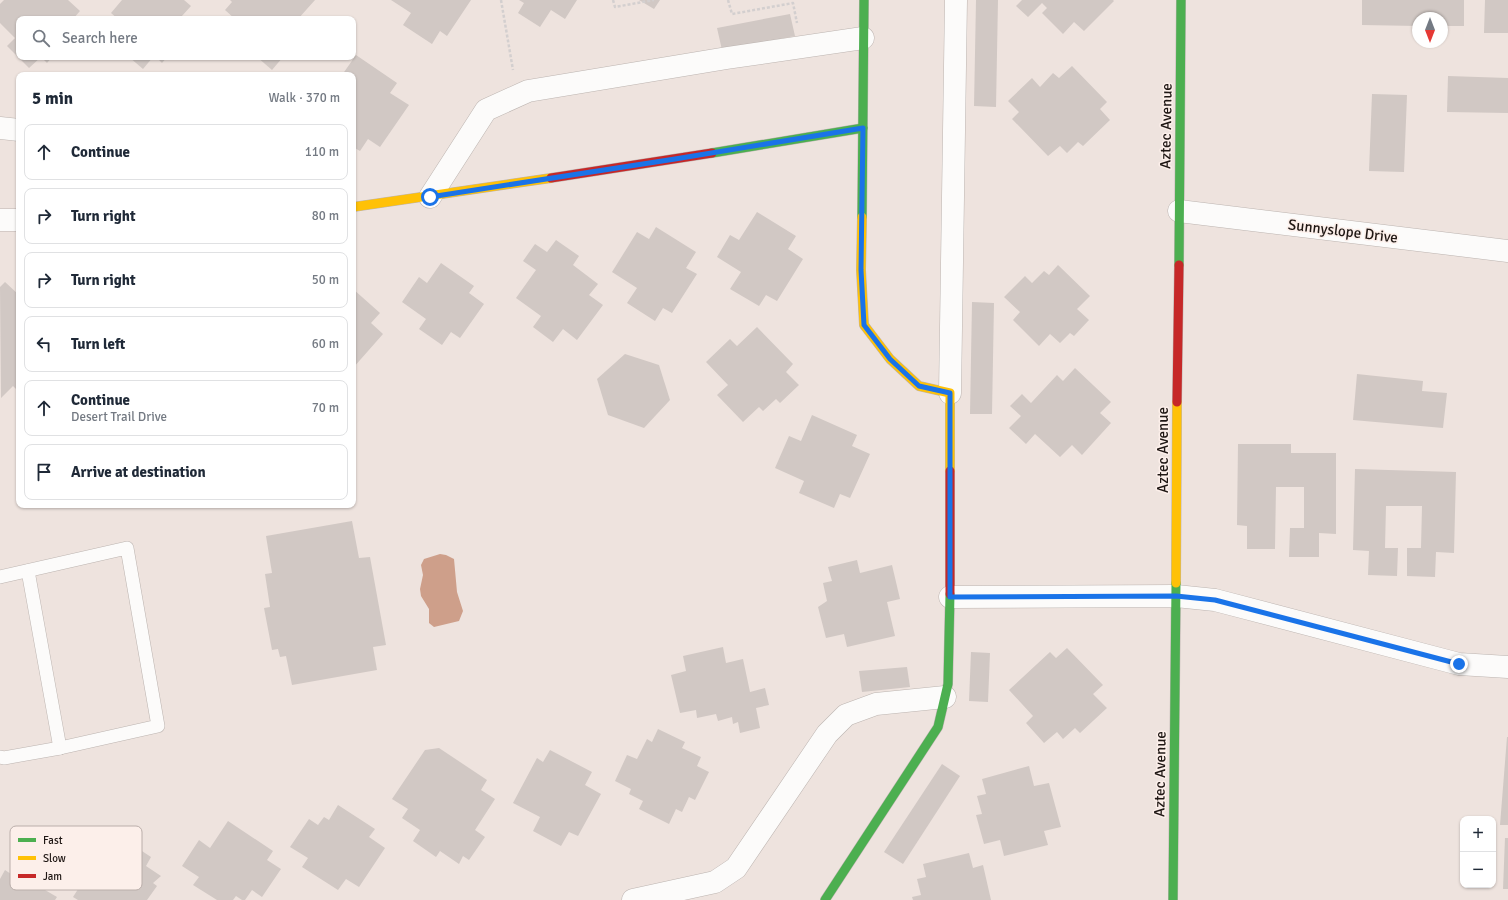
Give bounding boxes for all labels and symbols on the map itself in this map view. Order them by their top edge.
north arrow [1412,12,1448,48]
street label: Aztec Avenue [1156,83,1176,169]
route start [421,188,439,206]
street label: Sunnyslope Drive [1287,215,1399,247]
street label: Aztec Avenue [1154,407,1172,493]
route end [1450,655,1468,673]
street label: Aztec Avenue [1150,731,1170,817]
legend [10,826,142,890]
text: Fast [43,834,63,847]
text: Slow [43,852,66,865]
text: Jam [43,870,62,883]

